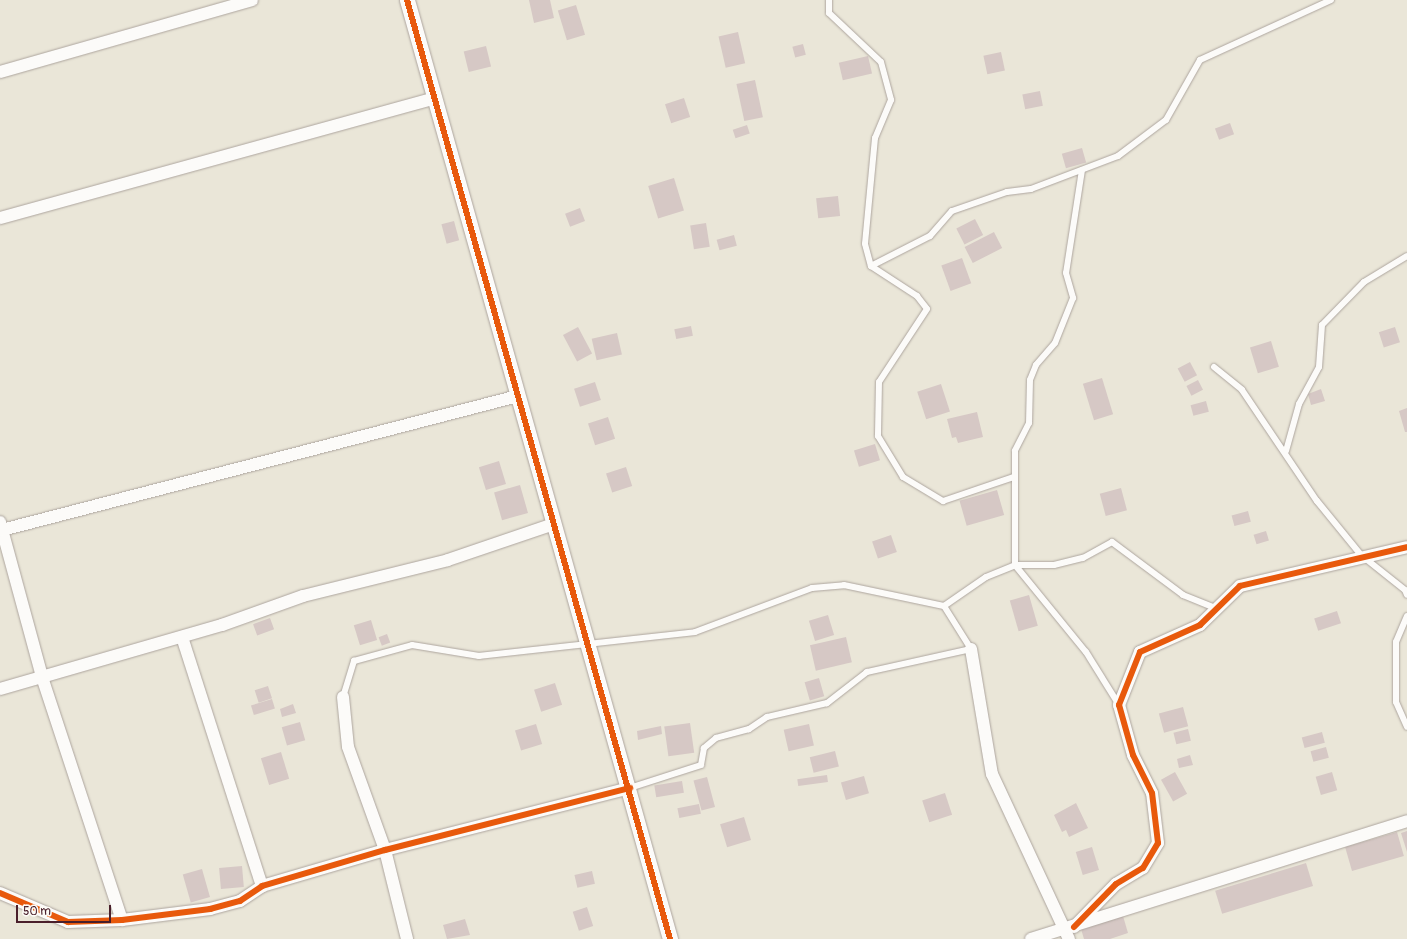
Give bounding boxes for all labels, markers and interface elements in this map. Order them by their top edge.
scale bar [18,897,113,923]
text: 50 m [23,904,51,919]

